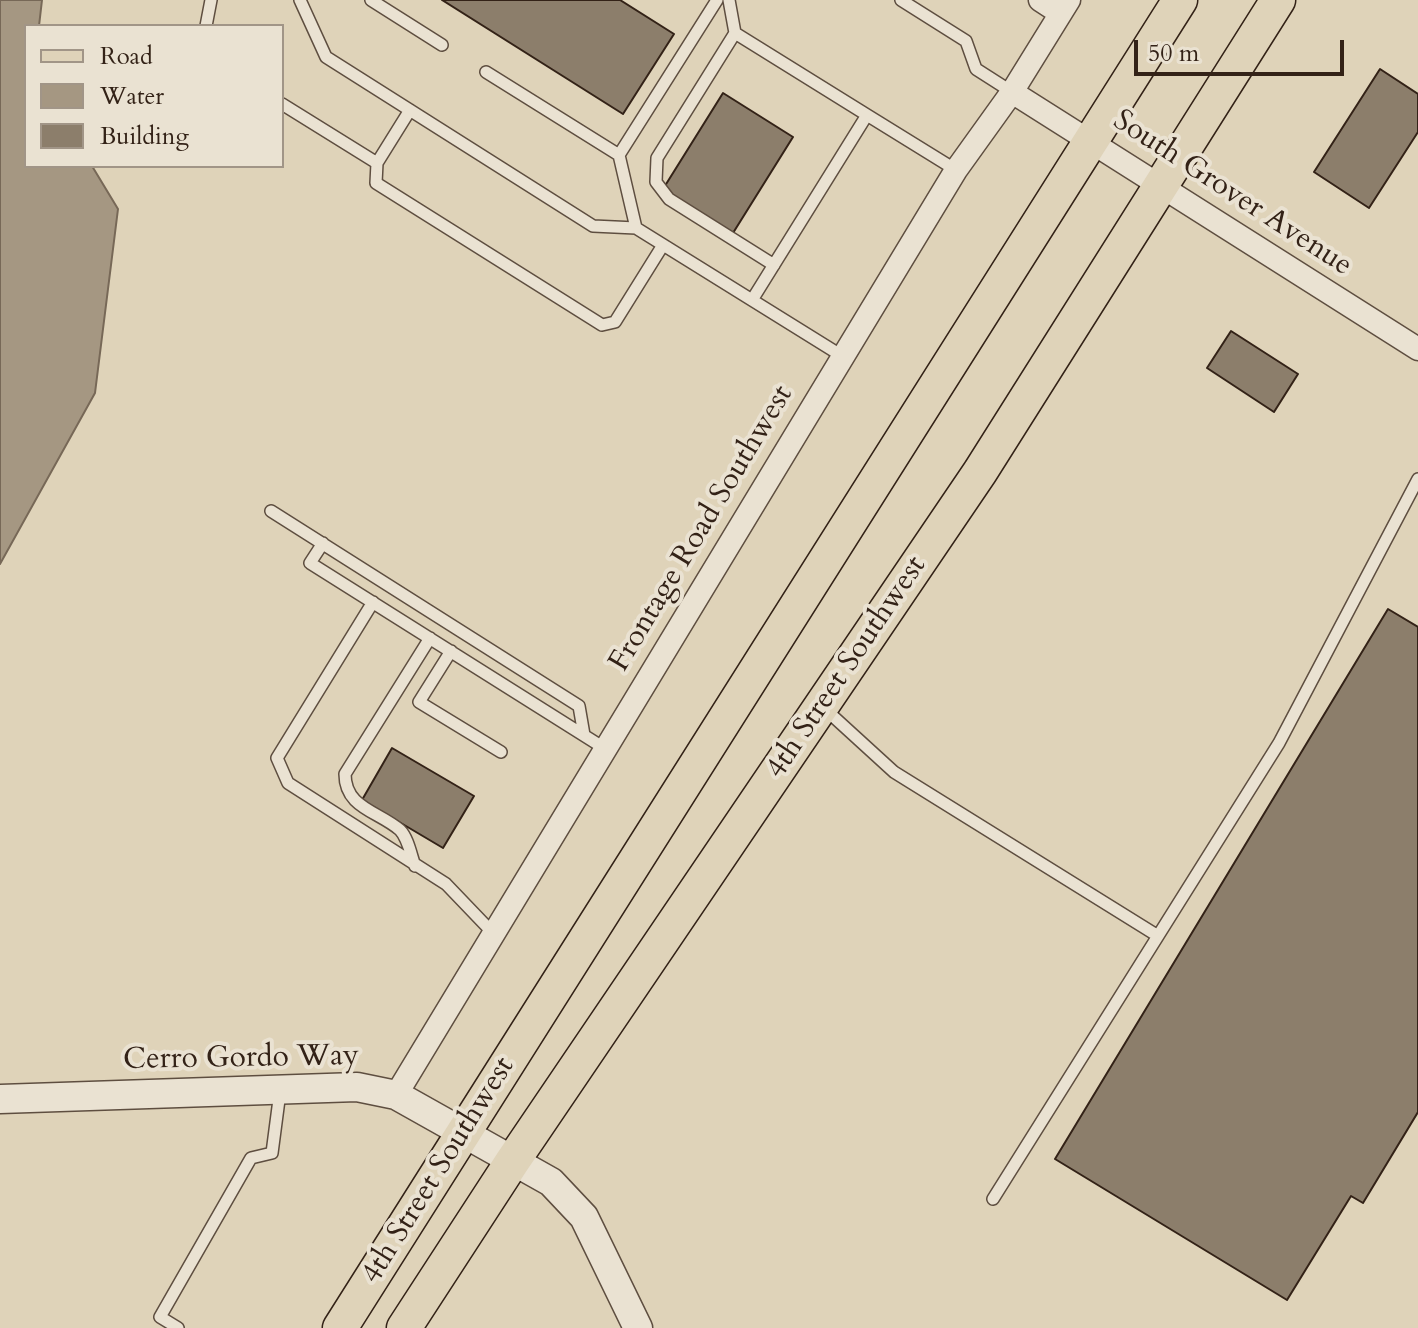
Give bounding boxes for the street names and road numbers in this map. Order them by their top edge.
street label: South Grover Avenue [1106,103,1358,285]
street label: Frontage Road Southwest [602,380,802,678]
street label: 4th Street Southwest [759,550,935,786]
street label: Cerro Gordo Way [123,1039,359,1079]
street label: 4th Street Southwest [355,1051,523,1291]

